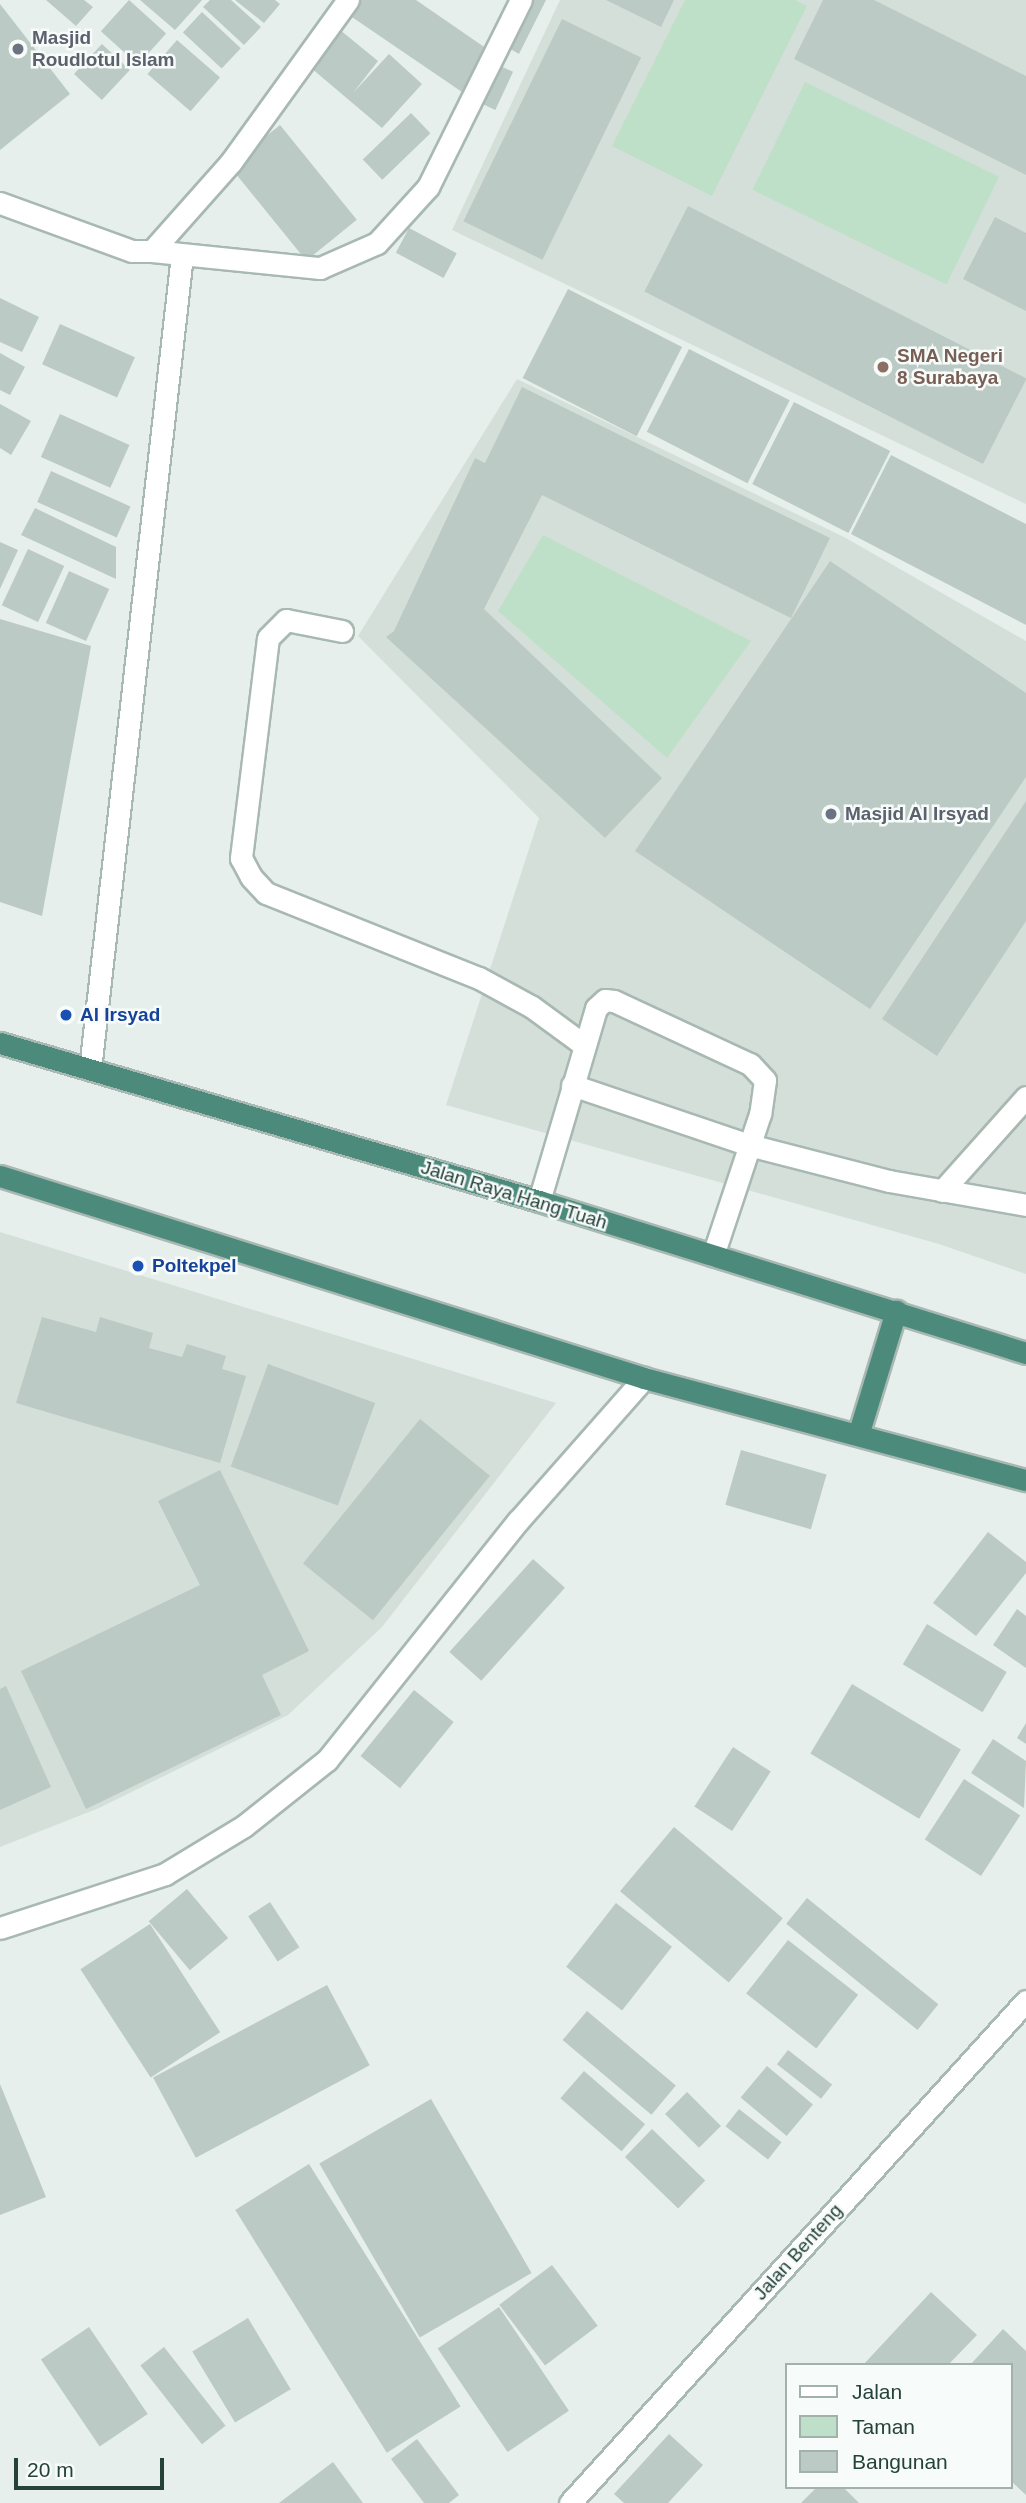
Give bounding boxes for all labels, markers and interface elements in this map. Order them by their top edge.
place label: Masjid Roudlotul Islam [32,27,174,71]
marker: Masjid Roudlotul Islam [10,41,26,57]
place label: SMA Negeri 8 Surabaya [897,345,1004,389]
marker: SMA Negeri 8 Surabaya [875,359,891,375]
place label: Masjid Al Irsyad [845,803,990,825]
marker: Masjid Al Irsyad [823,806,839,822]
place label: Al Irsyad [80,1004,160,1026]
marker: Al Irsyad [58,1007,74,1023]
street label: Jalan Raya Hang Tuah [418,1156,610,1234]
place label: Poltekpel [152,1255,236,1277]
marker: Poltekpel [130,1258,146,1274]
street label: Jalan Benteng [749,2199,847,2305]
legend [785,2363,1012,2489]
text: Jalan [852,2380,902,2403]
text: Taman [852,2415,915,2438]
scale bar [18,2444,168,2488]
text: Bangunan [852,2450,948,2473]
text: 20 m [27,2458,74,2481]

